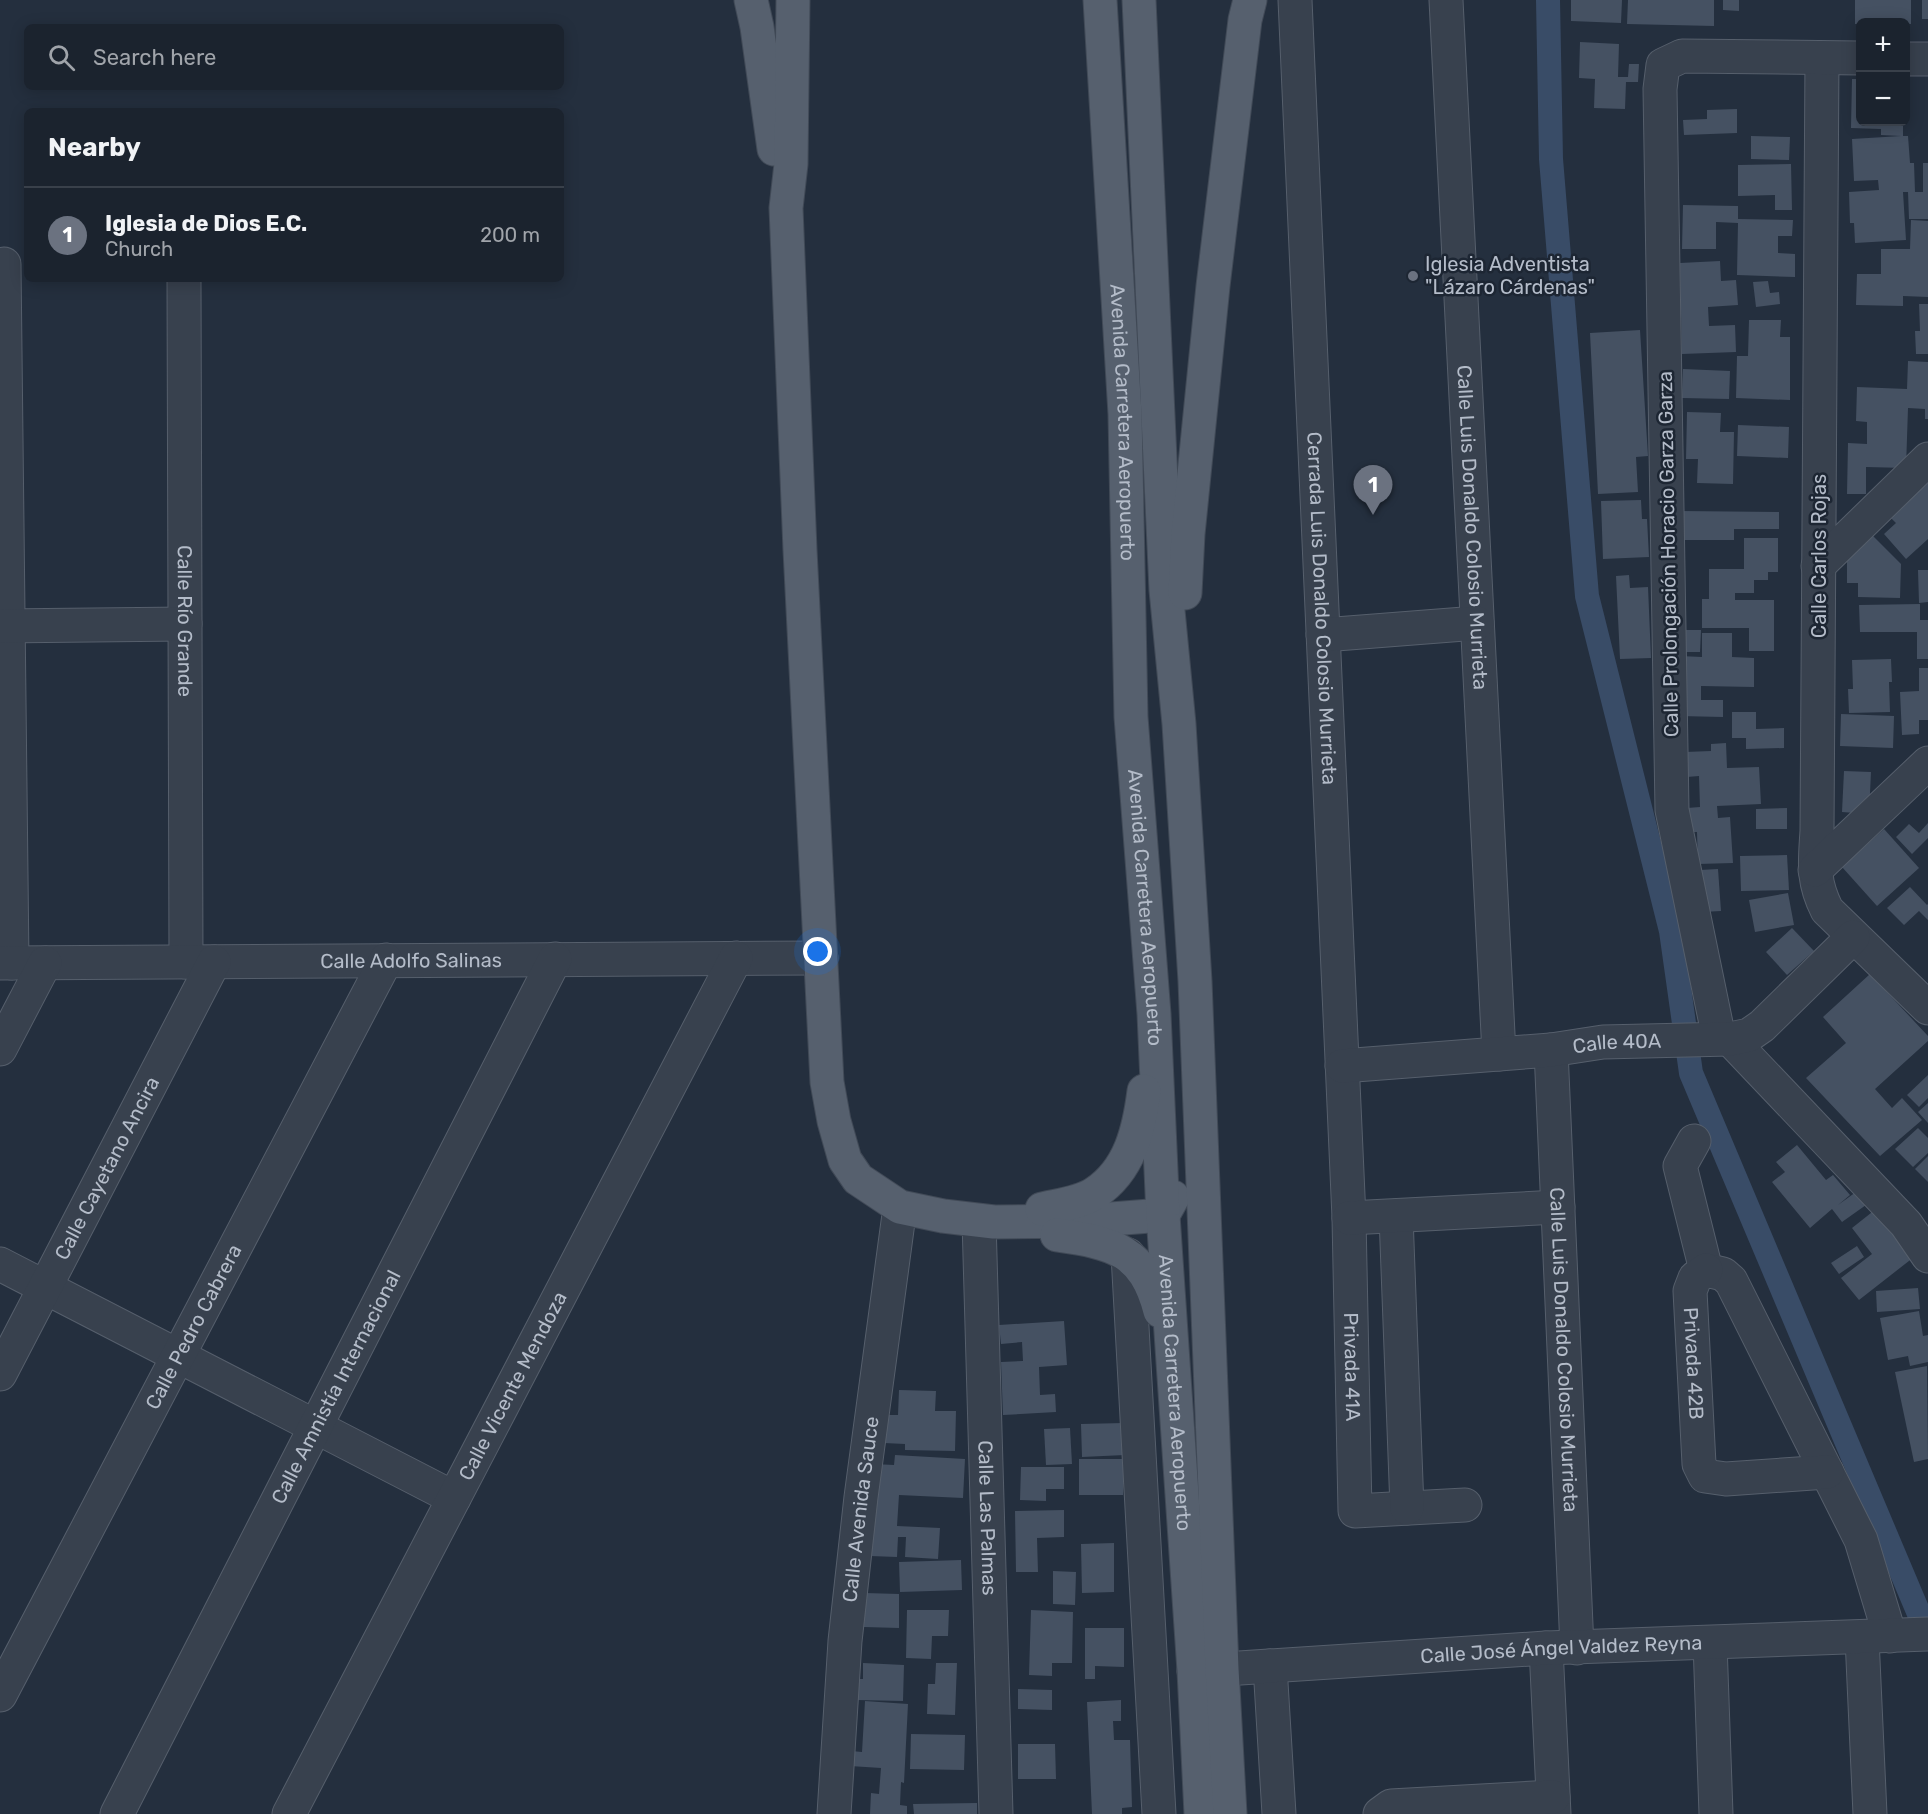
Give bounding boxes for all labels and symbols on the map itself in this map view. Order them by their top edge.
place label: Iglesia Adventista "Lázaro Cárdenas" [1425,252,1595,299]
marker: Iglesia Adventista "Lázaro Cárdenas" [1406,269,1420,283]
street label: Avenida Carretera Aeropuerto [1105,283,1140,561]
street label: Calle Luis Donaldo Colosio Murrieta [1452,364,1493,690]
street label: Calle Prolongación Horacio Garza Garza [1653,371,1683,737]
street label: Cerrada Luis Donaldo Colosio Murrieta [1302,431,1342,786]
pin: 1 [1354,466,1392,515]
street label: Calle Carlos Rojas [1807,474,1831,638]
street label: Calle Río Grande [173,545,197,697]
street label: Avenida Carretera Aeropuerto [1123,768,1167,1047]
your location [803,937,832,966]
street label: Calle Adolfo Salinas [320,948,502,973]
street label: Calle 40A [1571,1029,1661,1059]
street label: Calle Cayetano Ancira [50,1073,164,1264]
street label: Calle Luis Donaldo Colosio Murrieta [1545,1187,1583,1513]
street label: Calle Pedro Cabrera [140,1240,247,1413]
street label: Avenida Carretera Aeropuerto [1154,1253,1196,1532]
street label: Calle Amnistía Internacional [266,1266,406,1508]
street label: Calle Vicente Mendoza [453,1287,572,1484]
street label: Privada 42B [1679,1307,1709,1420]
street label: Privada 41A [1339,1312,1365,1421]
street label: Calle Avenida Sauce [837,1415,884,1603]
street label: Calle Las Palmas [973,1440,1002,1596]
street label: Calle José Ángel Valdez Reyna [1420,1630,1703,1668]

